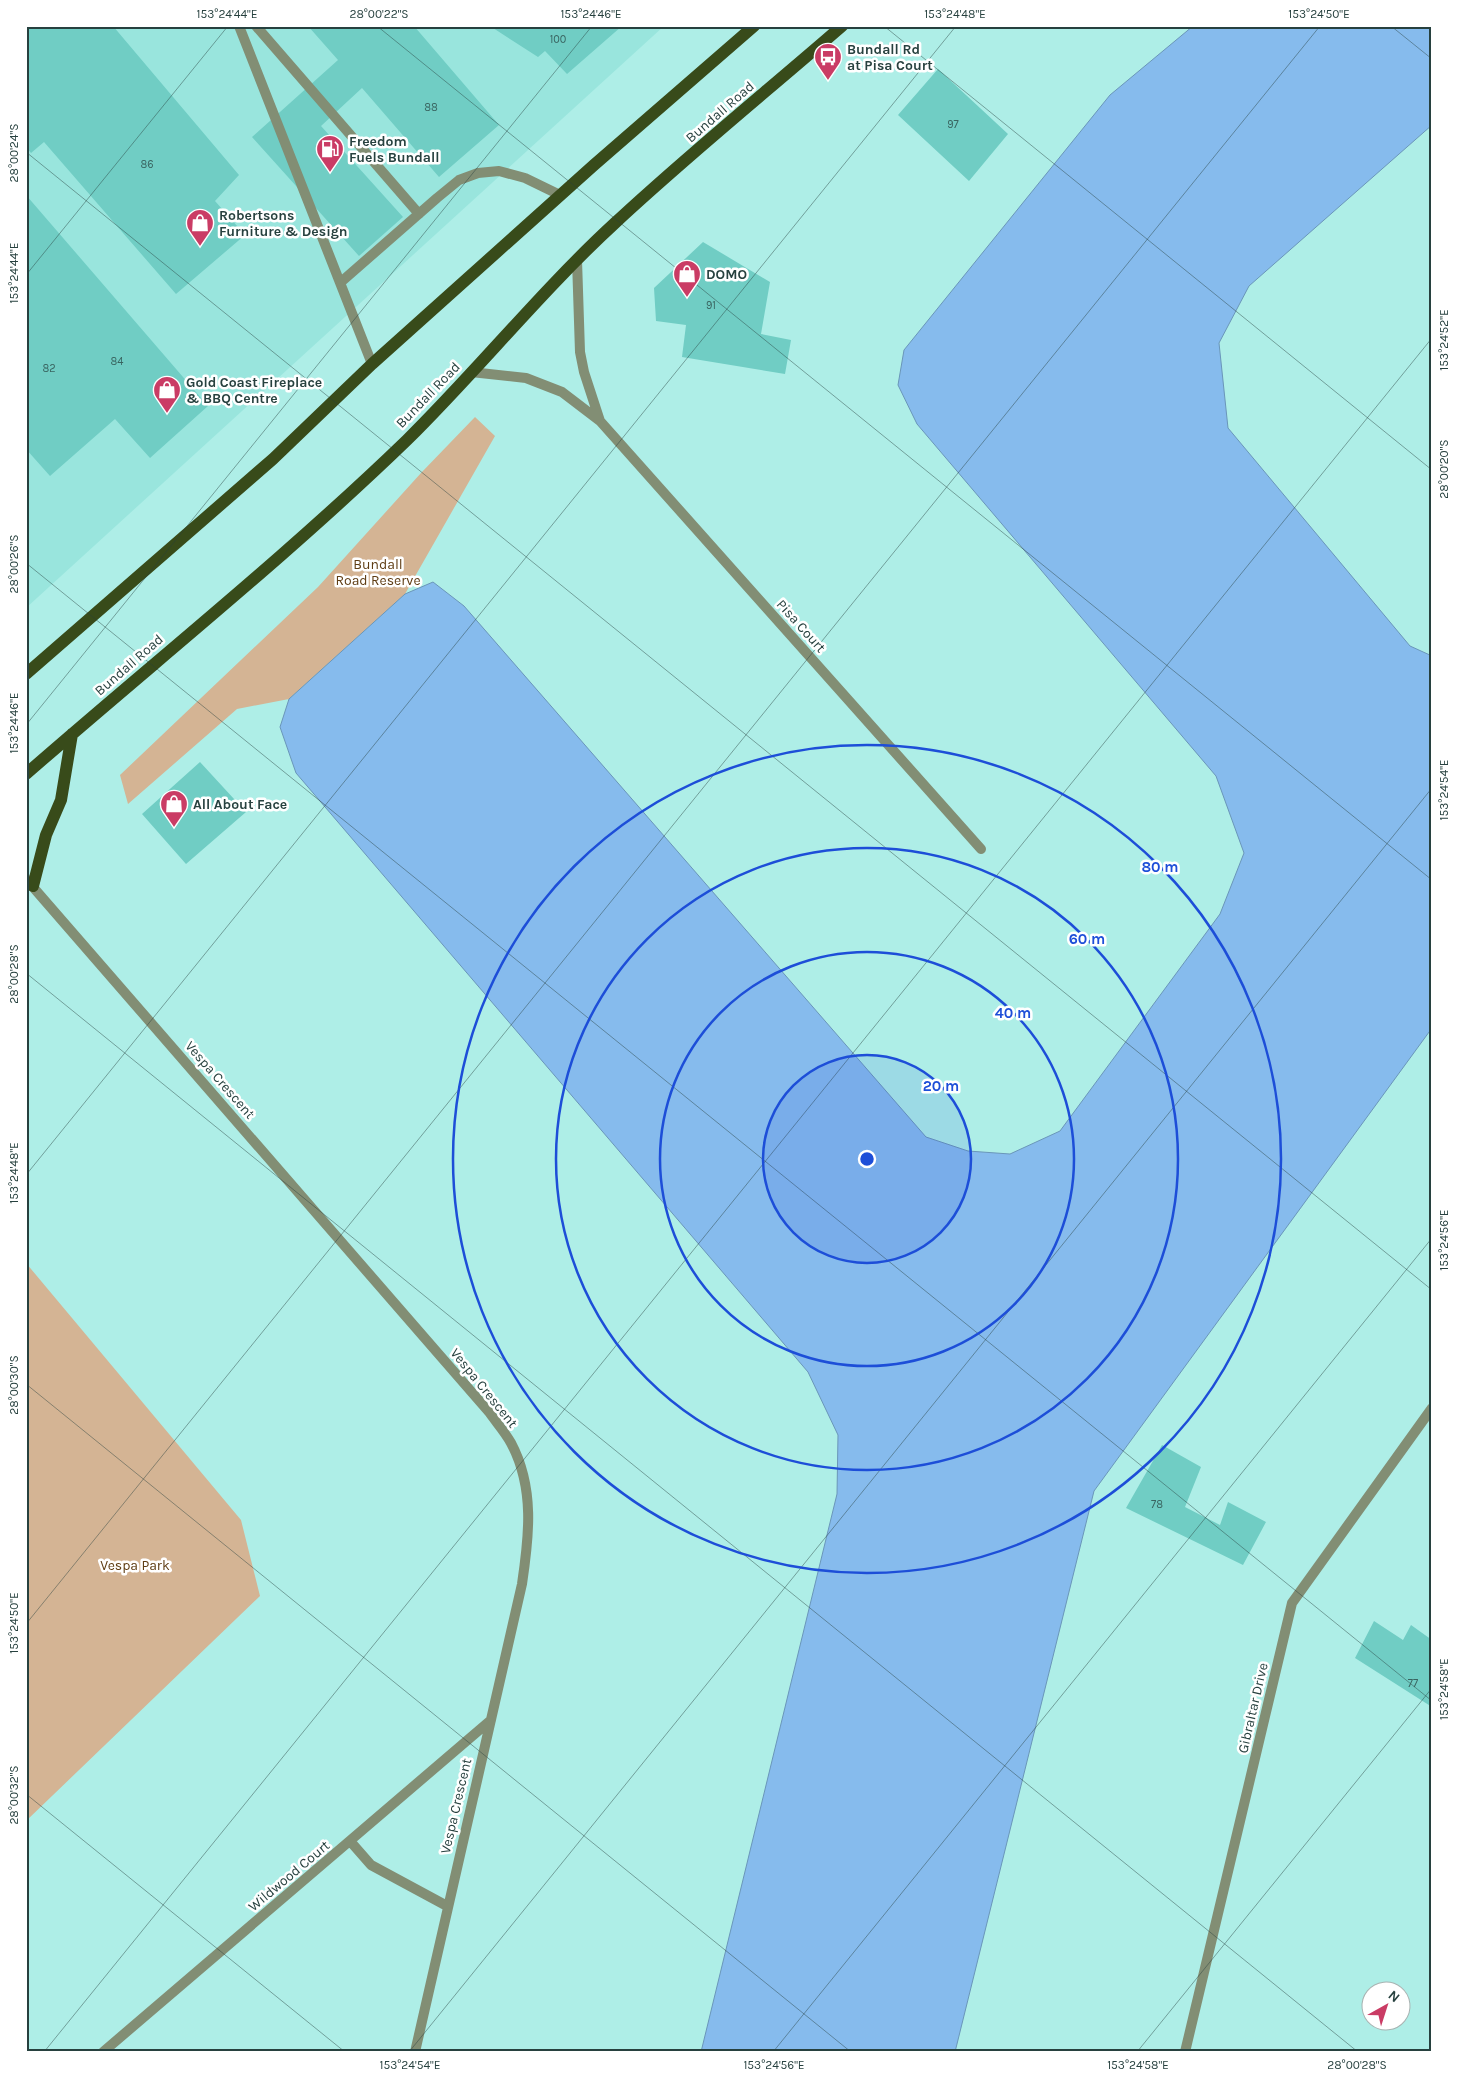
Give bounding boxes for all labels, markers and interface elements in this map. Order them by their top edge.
text: 153°24'44"E [197,7,258,21]
text: 28°00'22"S [349,7,409,21]
text: 153°24'46"E [560,7,622,21]
text: 153°24'48"E [924,7,986,21]
text: 153°24'50"E [1288,7,1350,21]
house number: 100 [550,33,566,46]
place label: Bundall Rd at Pisa Court [847,41,933,74]
bus stop icon: Bundall Rd at Pisa Court [813,42,843,81]
street label: Bundall Road [682,78,758,146]
house number: 88 [424,101,438,114]
house number: 97 [947,118,959,131]
text: 28°00'24"S [7,124,21,182]
place label: Freedom Fuels Bundall [349,133,440,166]
fuel station icon: Freedom Fuels Bundall [315,134,345,173]
house number: 86 [140,158,154,171]
place label: Robertsons Furniture & Design [219,207,348,240]
shop icon: Robertsons Furniture & Design [185,208,215,247]
text: 153°24'44"E [7,243,21,304]
shop icon: DOMO [672,259,702,298]
place label: DOMO [706,266,747,283]
house number: 91 [706,299,716,312]
text: 153°24'52"E [1437,309,1451,371]
house number: 84 [111,355,123,368]
street label: Bundall Road [392,359,464,431]
house number: 82 [42,362,56,375]
place label: Gold Coast Fireplace & BBQ Centre [186,374,322,407]
shop icon: Gold Coast Fireplace & BBQ Centre [152,375,182,414]
text: 28°00'20"S [1437,439,1451,499]
text: 28°00'26"S [7,534,21,594]
park label: Bundall Road Reserve [335,556,421,589]
street label: Pisa Court [773,596,829,656]
street label: Bundall Road [91,631,167,699]
text: 153°24'46"E [7,692,21,754]
text: 153°24'54"E [1437,759,1451,821]
shop icon: All About Face [159,789,189,828]
place label: All About Face [193,796,287,813]
text: 80 m [1141,858,1179,876]
text: 60 m [1069,930,1105,948]
text: 28°00'28"S [7,944,21,1004]
text: 40 m [995,1004,1031,1022]
street label: Vespa Crescent [182,1038,258,1122]
text: 20 m [923,1077,959,1095]
text: 153°24'48"E [7,1142,21,1204]
centre of rings [858,1150,876,1168]
text: 153°24'56"E [1437,1209,1451,1271]
street label: Vespa Crescent [447,1345,521,1431]
text: 28°00'30"S [7,1355,21,1415]
house number: 78 [1151,1498,1163,1511]
park label: Vespa Park [100,1557,170,1574]
text: 153°24'50"E [7,1592,21,1654]
text: 153°24'58"E [1437,1658,1451,1720]
street label: Gibraltar Drive [1234,1661,1272,1755]
house number: 77 [1408,1677,1418,1690]
street label: Vespa Crescent [437,1757,475,1855]
text: 28°00'32"S [7,1765,21,1825]
street label: Wildwood Court [245,1837,333,1915]
north arrow [1360,1980,1410,2030]
text: N [1385,1987,1403,2006]
text: 153°24'54"E [379,2058,441,2072]
text: 153°24'56"E [743,2058,805,2072]
text: 153°24'58"E [1107,2058,1169,2072]
text: 28°00'28"S [1327,2058,1387,2072]

